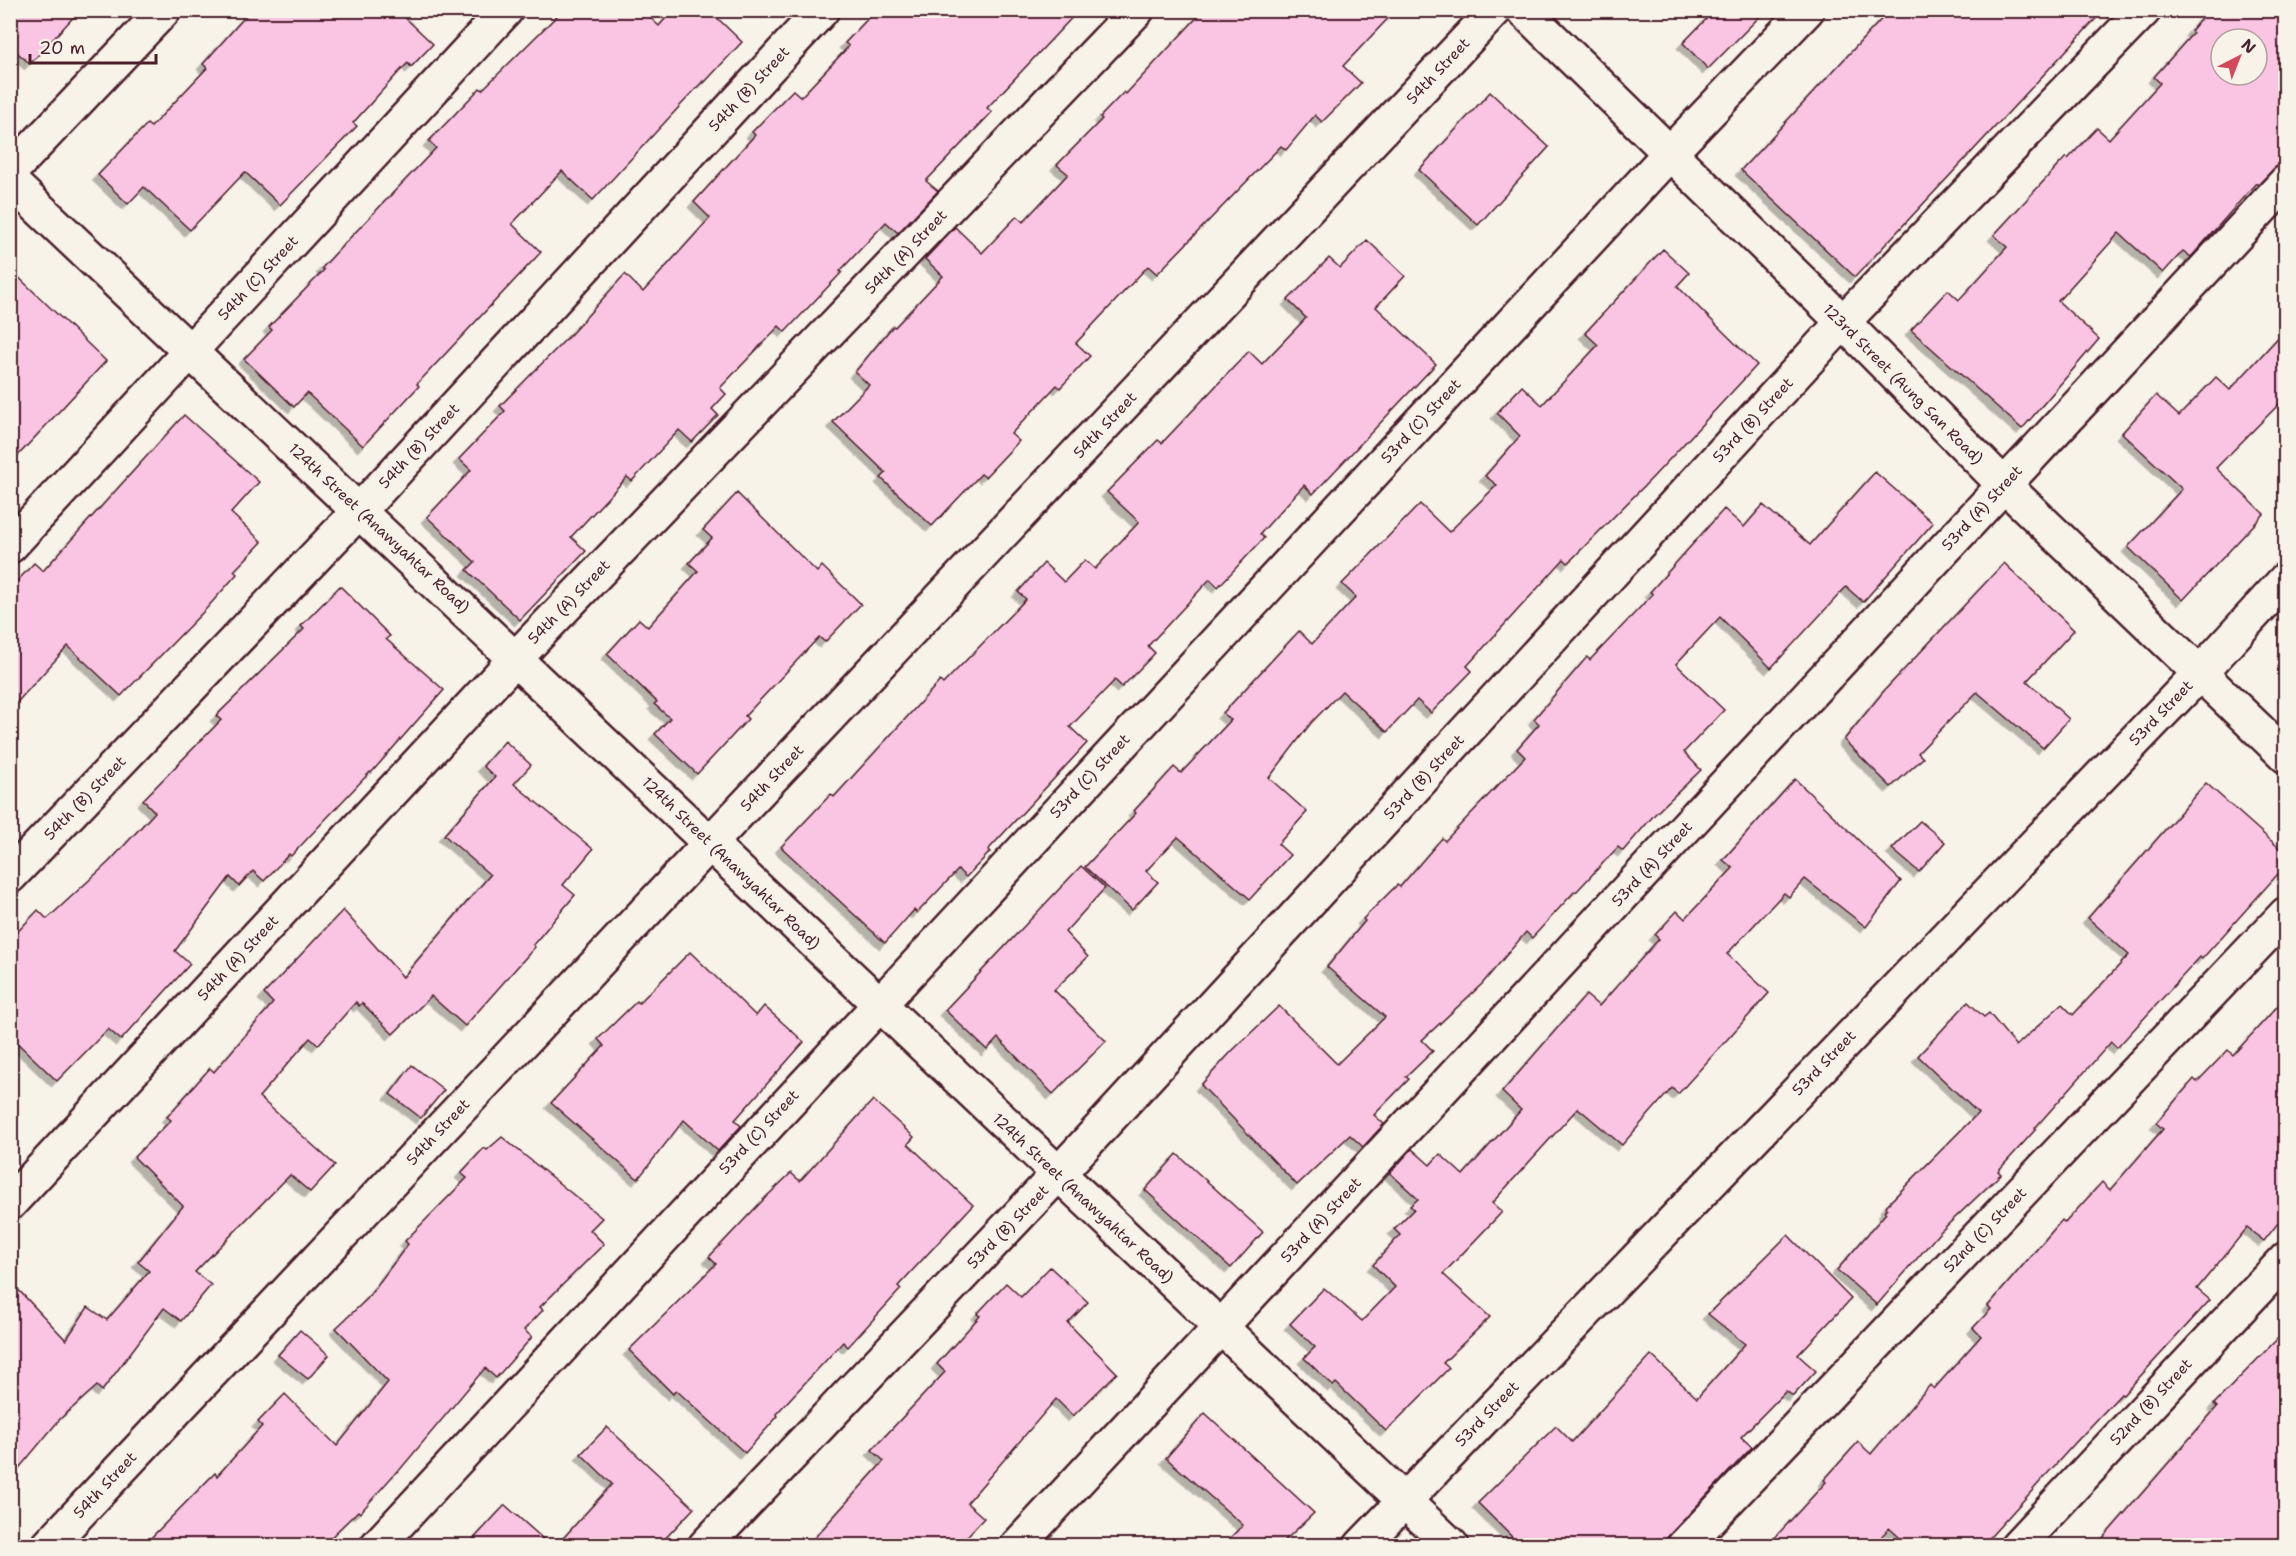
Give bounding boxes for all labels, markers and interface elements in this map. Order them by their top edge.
scale bar [30,27,156,65]
north arrow [2209,27,2269,87]
street label: 54th Street [1402,33,1474,109]
text: N [2237,34,2260,58]
text: 20 m [39,36,85,60]
street label: 54th (B) Street [704,42,794,136]
street label: 54th (A) Street [861,205,951,299]
street label: 54th (C) Street [213,231,303,325]
street label: 123rd Street (Aung San Road) [1819,300,1987,468]
street label: 53rd (B) Street [1708,373,1798,467]
street label: 53rd (C) Street [1377,374,1465,468]
street label: 54th Street [1069,387,1141,463]
street label: 54th (B) Street [374,399,464,493]
street label: 124th Street (Anawyahtar Road) [284,439,474,617]
street label: 53rd (A) Street [1937,461,2027,555]
street label: 54th (A) Street [524,555,614,649]
street label: 53rd Street [2125,676,2197,750]
street label: 53rd (C) Street [1046,729,1134,823]
street label: 53rd (B) Street [1379,730,1469,824]
street label: 54th Street [736,740,808,816]
street label: 54th (B) Street [40,752,130,844]
street label: 124th Street (Anawyahtar Road) [638,772,824,954]
street label: 53rd (A) Street [1607,817,1697,911]
street label: 54th (A) Street [193,911,283,1005]
street label: 53rd Street [1788,1026,1860,1100]
street label: 53rd (C) Street [715,1085,803,1179]
street label: 54th Street [402,1094,474,1170]
street label: 124th Street (Anawyahtar Road) [988,1109,1178,1287]
street label: 53rd (A) Street [1276,1173,1366,1267]
street label: 53rd (B) Street [963,1181,1053,1273]
street label: 52nd (C) Street [1939,1183,2031,1277]
street label: 52nd (B) Street [2106,1354,2196,1450]
street label: 53rd Street [1451,1377,1523,1451]
street label: 54th Street [69,1447,141,1523]

